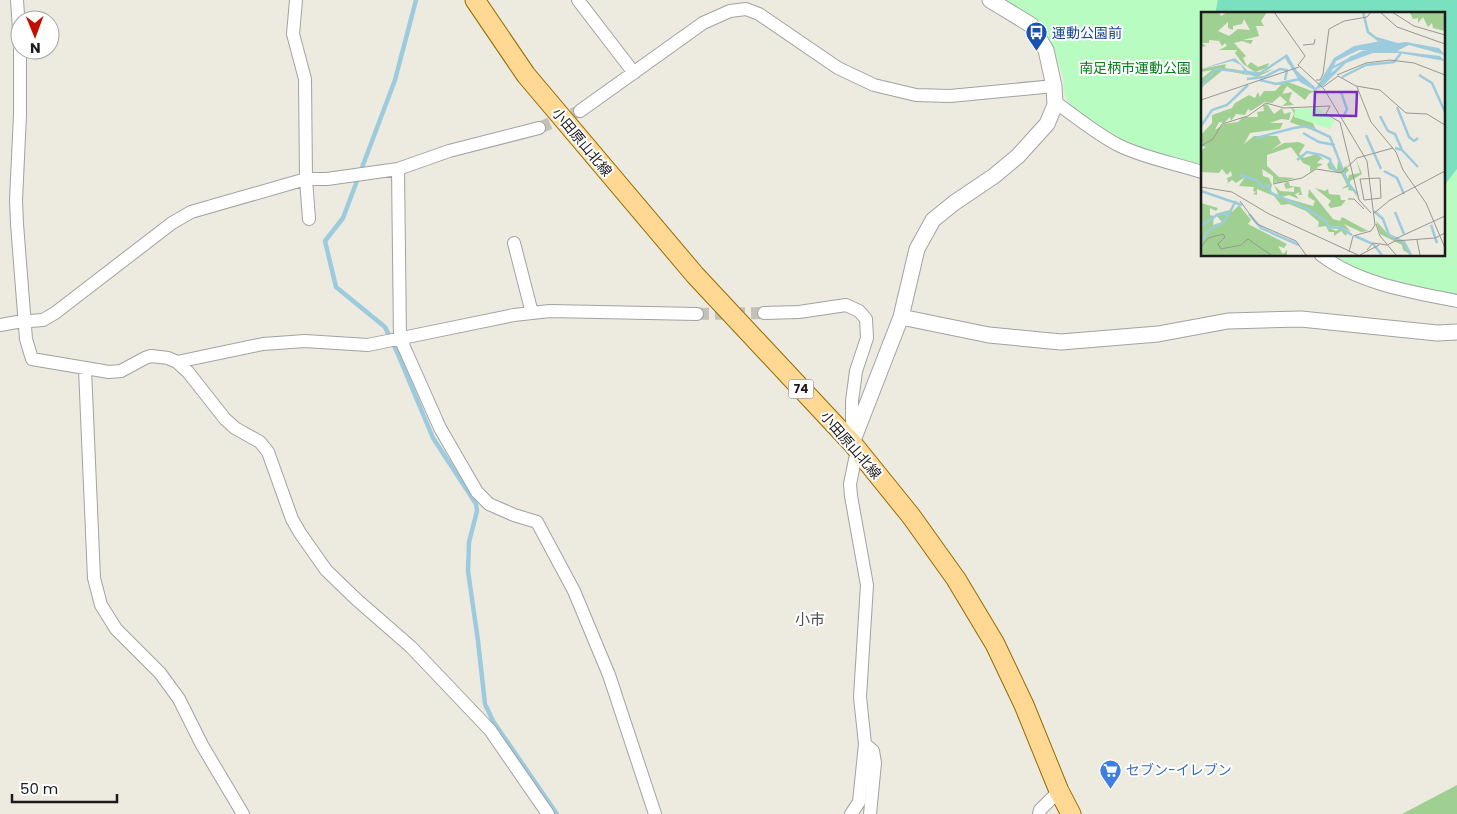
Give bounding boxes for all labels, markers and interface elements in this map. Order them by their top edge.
north arrow [10,10,60,60]
inset map [1201,12,1444,256]
bus stop icon: 運動公園前 [1024,21,1048,52]
place label: 運動公園前 [1052,23,1122,43]
text: N [30,38,41,58]
park label: 南足柄市運動公園 [1079,58,1191,78]
street label: 小田原山北線 [547,103,617,181]
road number: 74 [788,379,814,398]
street label: 小田原山北線 [816,407,886,483]
district label: 小市 [795,609,825,630]
supermarket icon: セブン-イレブン [1098,758,1122,789]
place label: セブン-イレブン [1126,760,1232,780]
scale bar [12,772,118,804]
text: 50 m [20,778,58,799]

